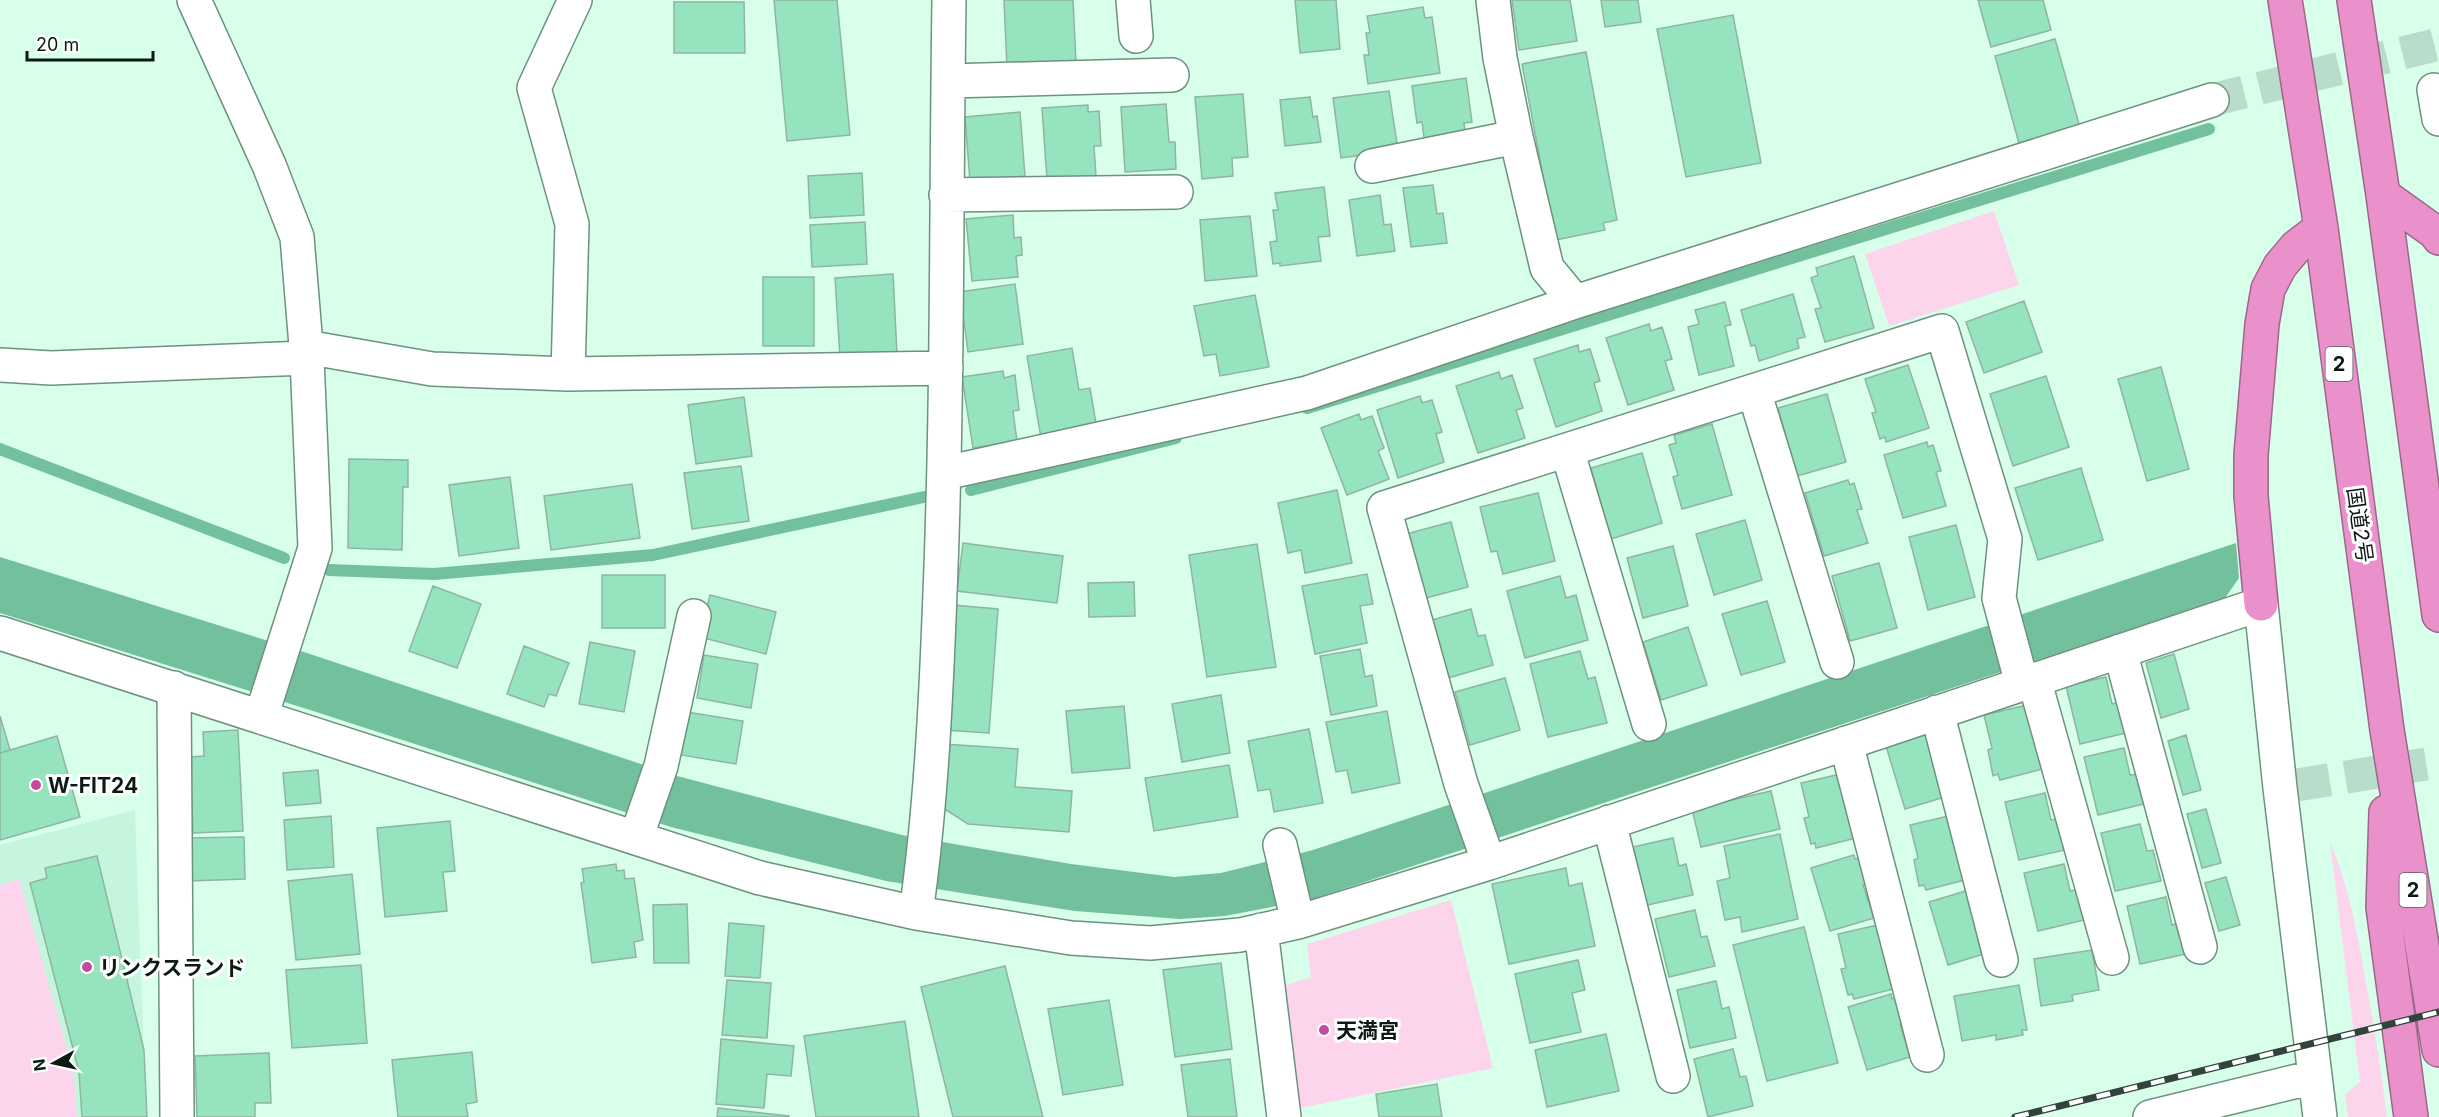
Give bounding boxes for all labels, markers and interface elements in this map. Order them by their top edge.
scale bar [27,24,153,62]
text: 20 m [36,34,79,55]
road number: 2 [2326,347,2352,381]
street label: 国道2号 [2342,486,2378,564]
place label: W-FIT24 [48,773,138,798]
marker: W-FIT24 [29,778,43,792]
road number: 2 [2400,873,2426,907]
place label: リンクスランド [99,955,245,980]
marker: リンクスランド [80,960,94,974]
place label: 天満宮 [1336,1018,1399,1043]
marker: 天満宮 [1317,1023,1331,1037]
north arrow [24,1033,84,1093]
text: N [28,1058,50,1073]

